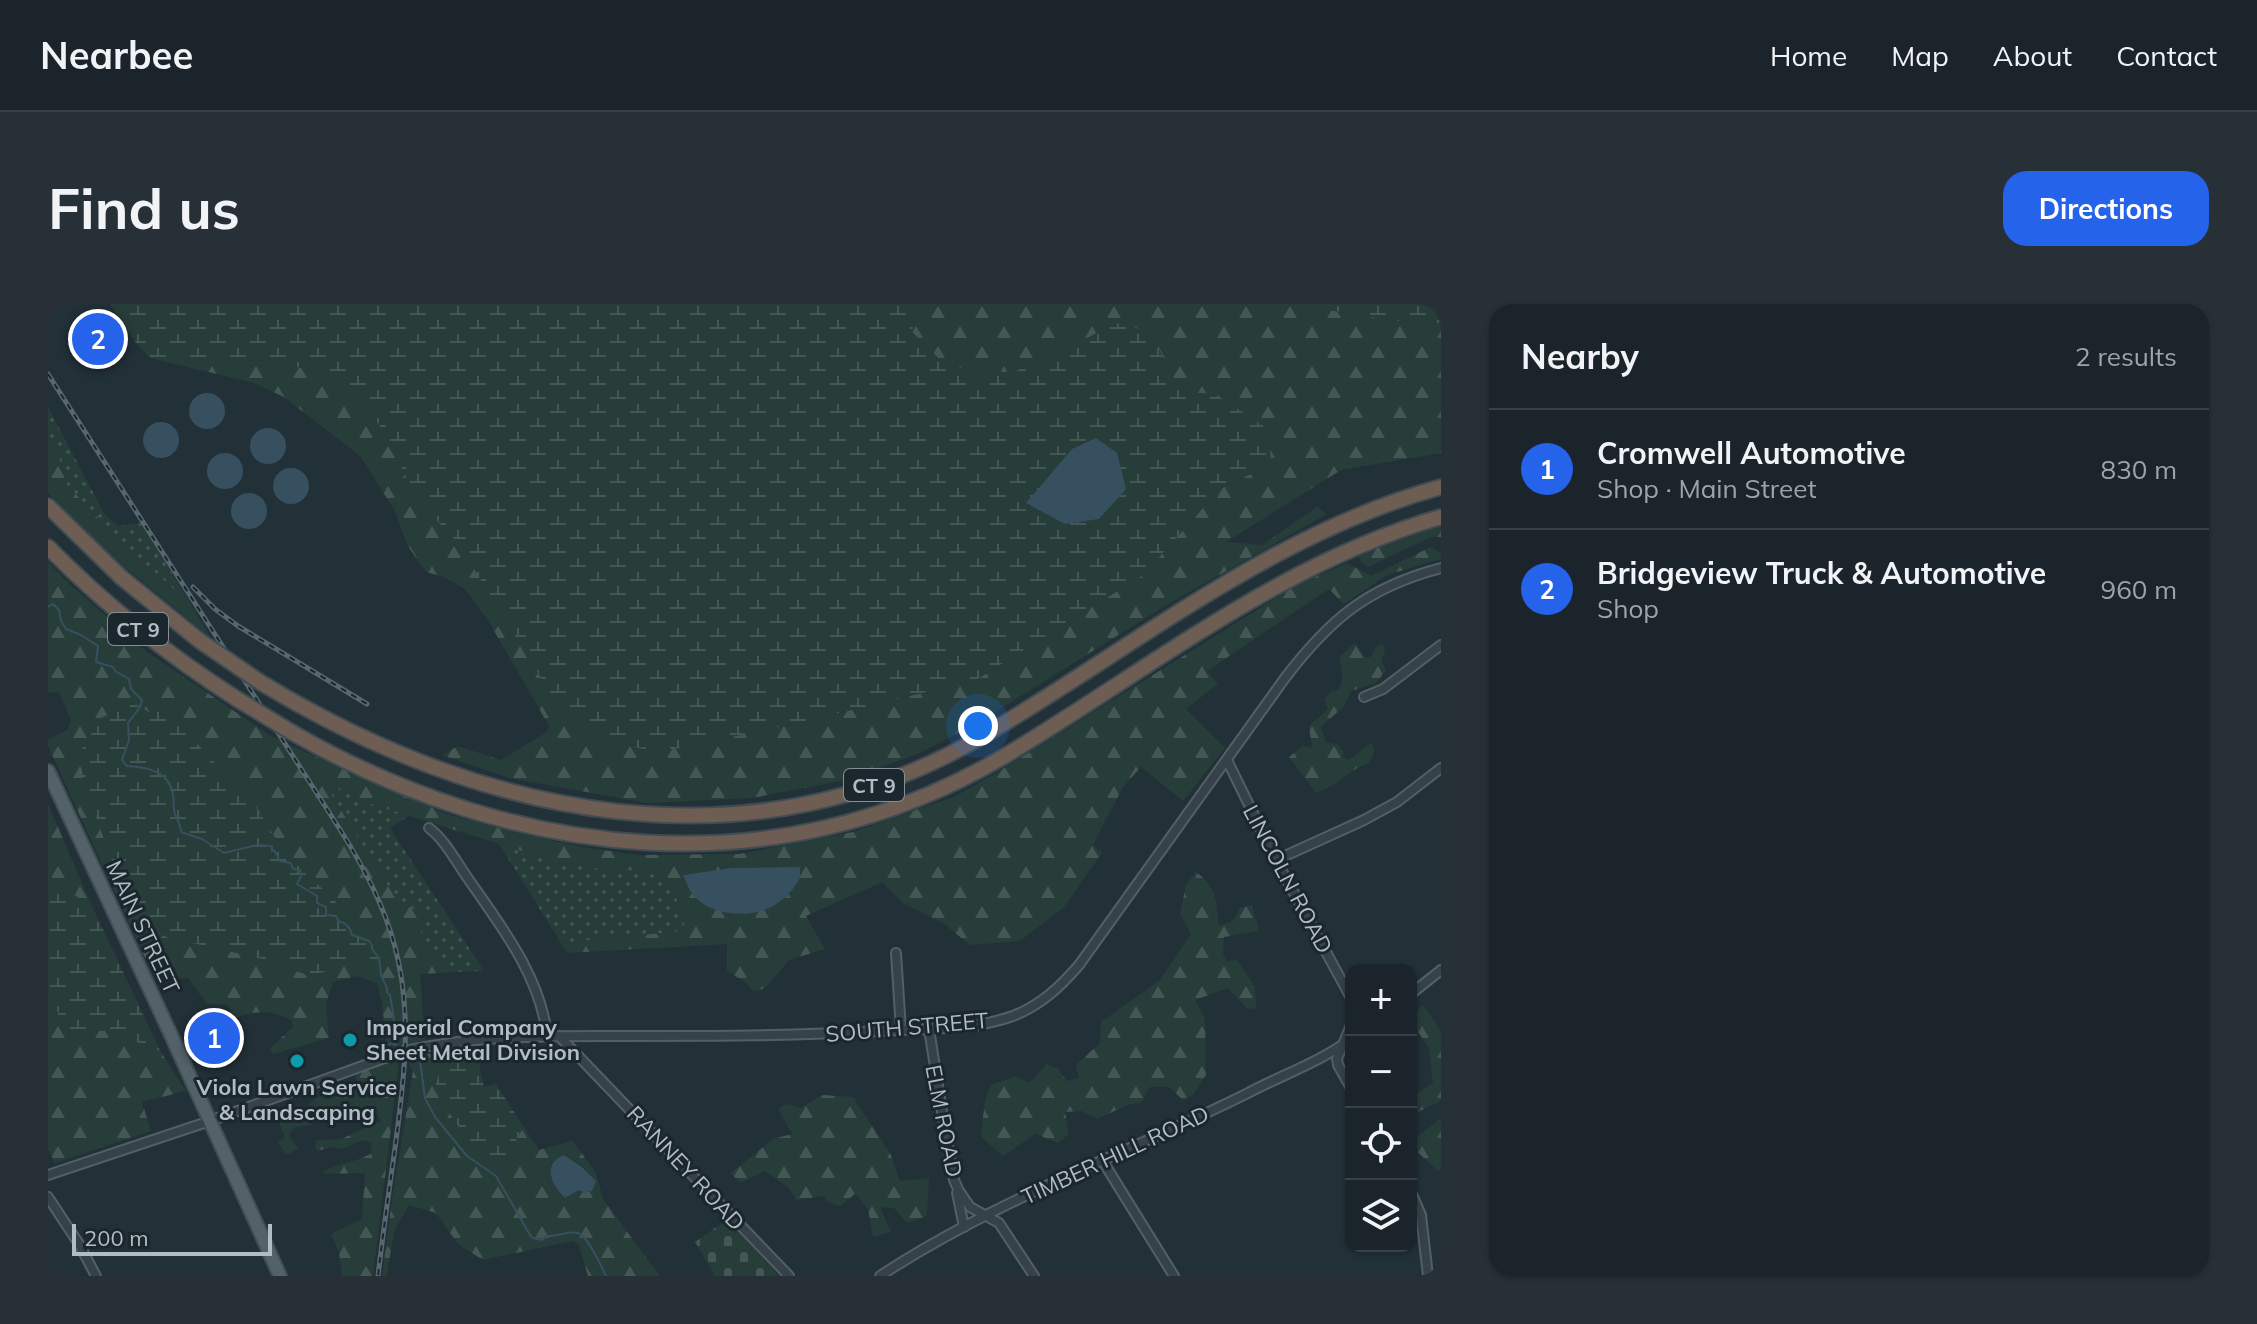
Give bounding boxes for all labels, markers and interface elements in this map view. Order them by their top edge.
text: Nearbee [40,31,193,79]
text: Home [1770,38,1847,73]
text: Map [1891,38,1949,73]
text: About [1993,38,2072,73]
text: Contact [2116,38,2217,73]
button: Directions [2003,171,2209,246]
text: Find us [48,173,240,243]
pin: 2 [72,309,124,369]
text: Nearby [1521,335,1639,378]
text: 2 results [2075,340,2177,373]
text: Cromwell Automotive [1597,434,1906,472]
text: 1 [1539,453,1555,486]
text: 830 m [2101,453,2177,486]
text: Shop · Main Street [1597,472,1816,505]
text: Bridgeview Truck & Automotive [1597,554,2046,592]
text: 2 [1539,573,1555,606]
text: 960 m [2101,573,2177,606]
text: Shop [1597,592,1659,625]
road number: CT 9 [108,613,168,645]
your location [958,706,998,746]
road number: CT 9 [844,769,904,801]
street label: LINCOLN ROAD [1237,800,1339,958]
street label: MAIN STREET [100,856,186,998]
map controls [1345,964,1417,1252]
button: + [1345,964,1417,1036]
street label: SOUTH STREET [824,1006,990,1048]
pin: 1 [188,1008,240,1068]
place label: Imperial Company Sheet Metal Division [366,1013,580,1066]
marker: Imperial Company Sheet Metal Division [341,1031,359,1049]
button: − [1345,1036,1417,1108]
marker: Viola Lawn Service & Landscaping [288,1052,306,1070]
street label: ELM ROAD [919,1062,969,1180]
place label: Viola Lawn Service & Landscaping [196,1073,397,1126]
street label: TIMBER HILL ROAD [1017,1099,1213,1211]
street label: RANNEY ROAD [621,1100,751,1236]
button: locate [1345,1108,1417,1180]
button: layers [1345,1180,1417,1252]
scale bar [72,1220,272,1256]
text: 200 m [84,1224,149,1252]

